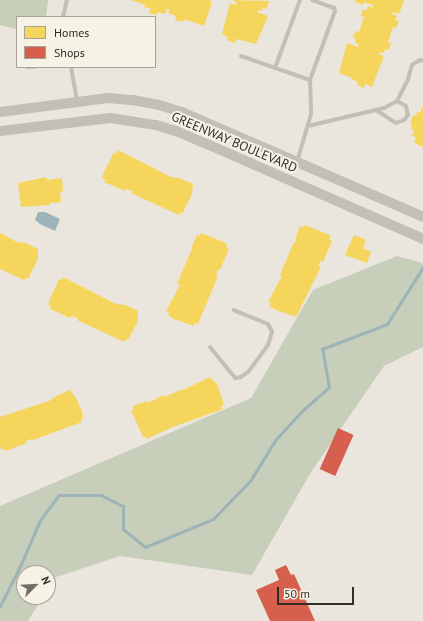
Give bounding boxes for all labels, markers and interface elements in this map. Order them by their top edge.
legend [16,16,156,68]
text: Homes [54,25,89,40]
text: Shops [54,45,85,60]
street label: GREENWAY BOULEVARD [169,109,299,177]
north arrow [16,565,56,605]
text: N [38,574,54,587]
scale bar [279,579,356,605]
text: 50 m [284,586,310,601]

